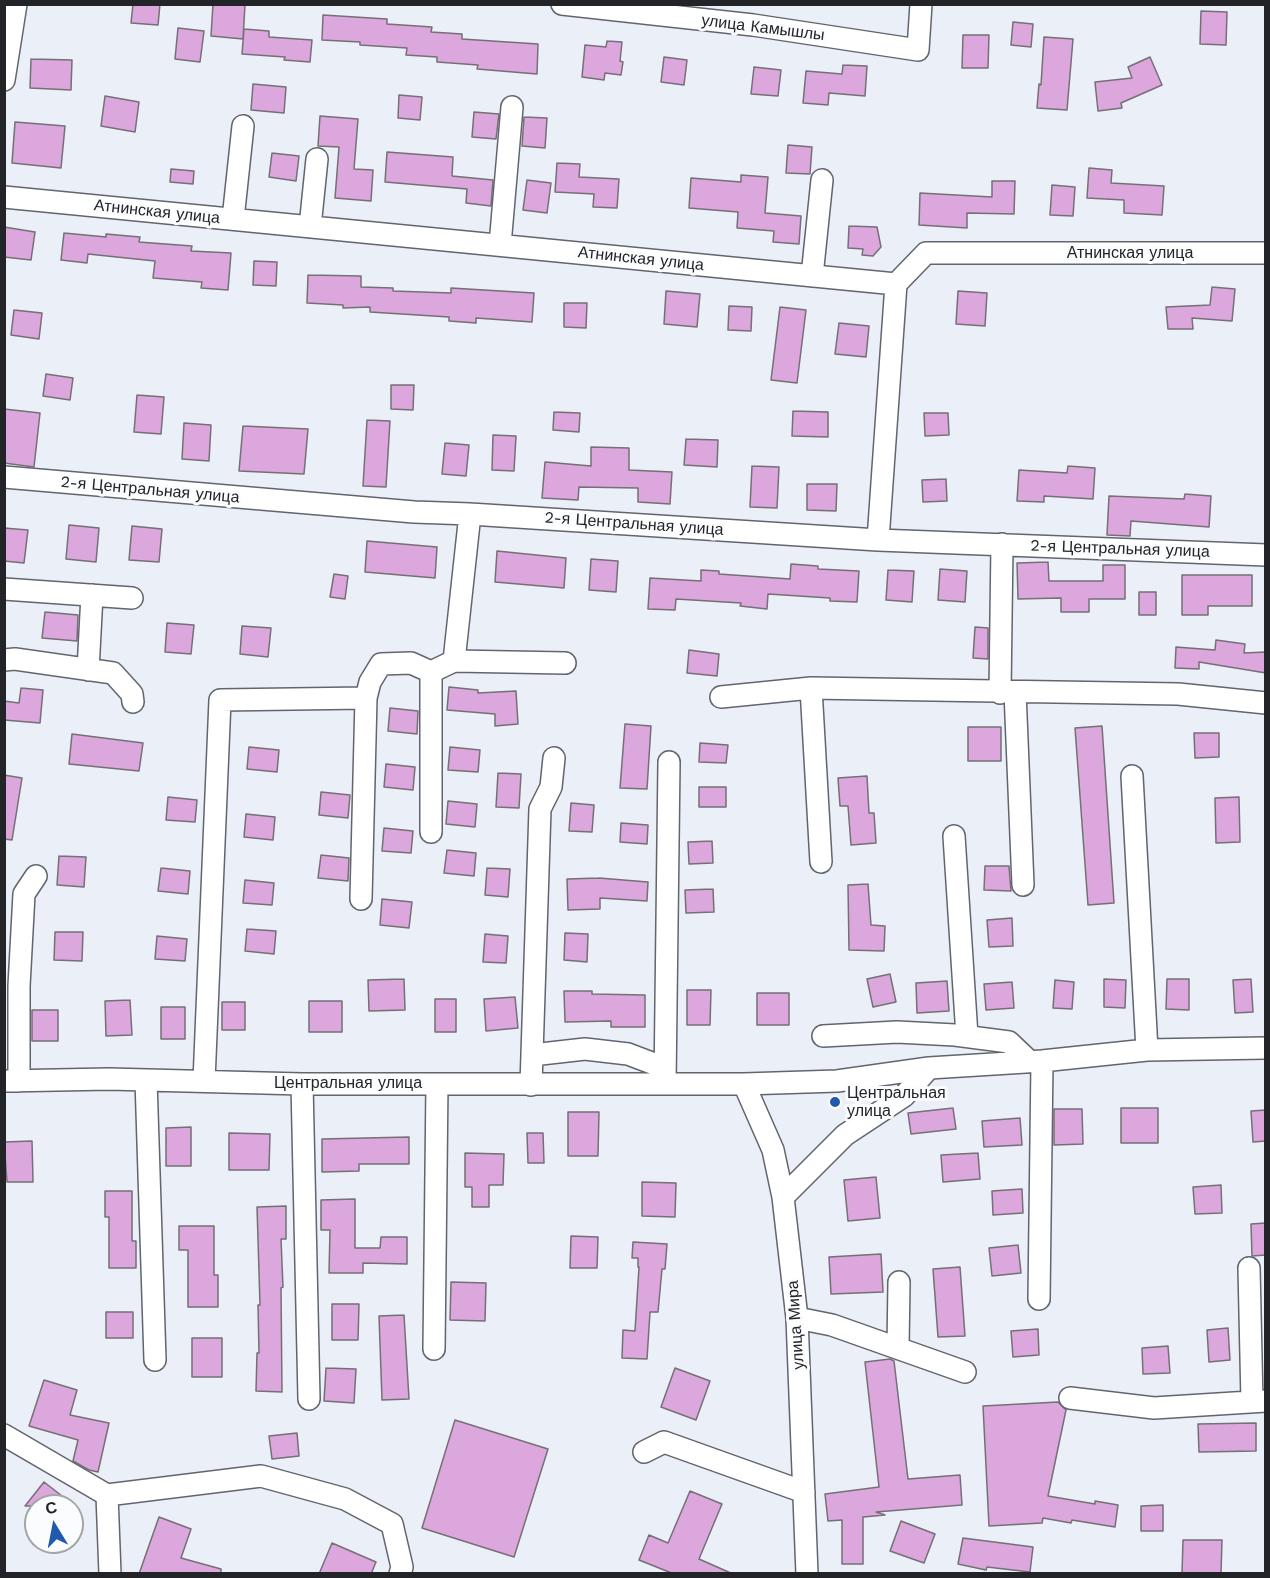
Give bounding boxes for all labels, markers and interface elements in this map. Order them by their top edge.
street label: улица Камышлы [700,11,826,45]
street label: Атнинская улица [93,196,221,228]
street label: Атнинская улица [577,243,705,275]
street label: Атнинская улица [1067,243,1193,263]
street label: 2-я Центральная улица [60,473,240,507]
street label: 2-я Центральная улица [544,508,724,540]
street label: 2-я Центральная улица [1030,536,1210,562]
street label: Центральная улица [274,1073,422,1093]
place label: Центральная улица [847,1083,946,1121]
marker: Центральная улица [828,1095,842,1109]
street label: улица Мира [783,1280,809,1370]
north arrow [24,1494,84,1554]
text: С [44,1497,58,1518]

